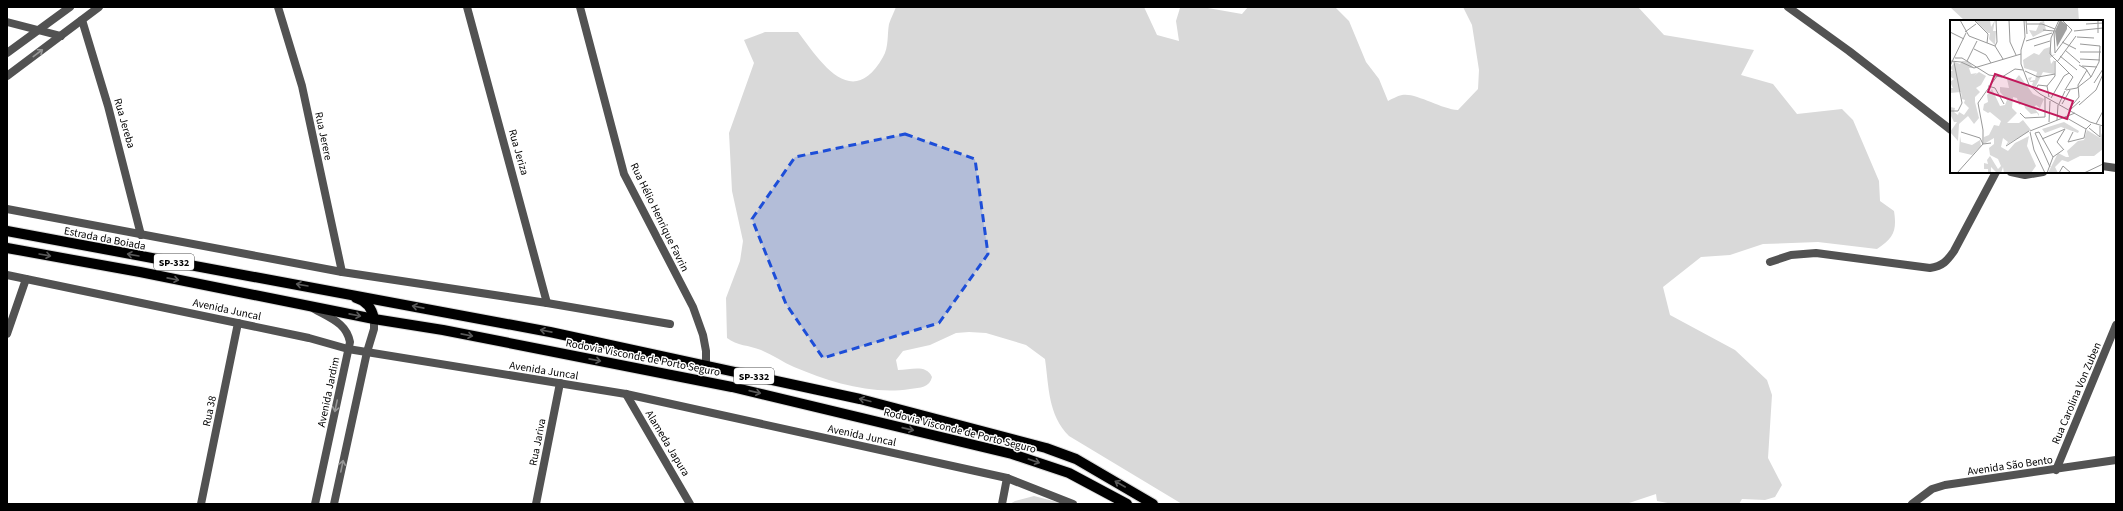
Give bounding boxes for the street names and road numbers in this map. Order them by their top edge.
street label: Rua Jereba [110,96,139,150]
street label: Rua Jerere [311,111,336,162]
street label: Rua Jeriza [505,127,532,177]
street label: Rua Hélio Henrique Favrin [627,160,692,274]
street label: Estrada da Boiada [63,223,147,254]
road number: SP-332 [154,254,194,270]
street label: Avenida Juncal [191,295,263,324]
street label: Rodovia Visconde de Porto Seguro [564,335,721,380]
street label: Rua Carolina Von Zuben [2048,340,2105,447]
street label: Avenida Jardim [314,356,343,429]
street label: Avenida Juncal [508,358,580,383]
road number: SP-332 [734,368,774,384]
street label: Rua 38 [199,394,220,428]
street label: Rodovia Visconde de Porto Seguro [882,404,1038,457]
street label: Alameda Japura [642,407,693,479]
street label: Rua Jariva [526,417,549,467]
street label: Avenida Juncal [826,421,898,450]
street label: Avenida São Bento [1966,452,2054,479]

